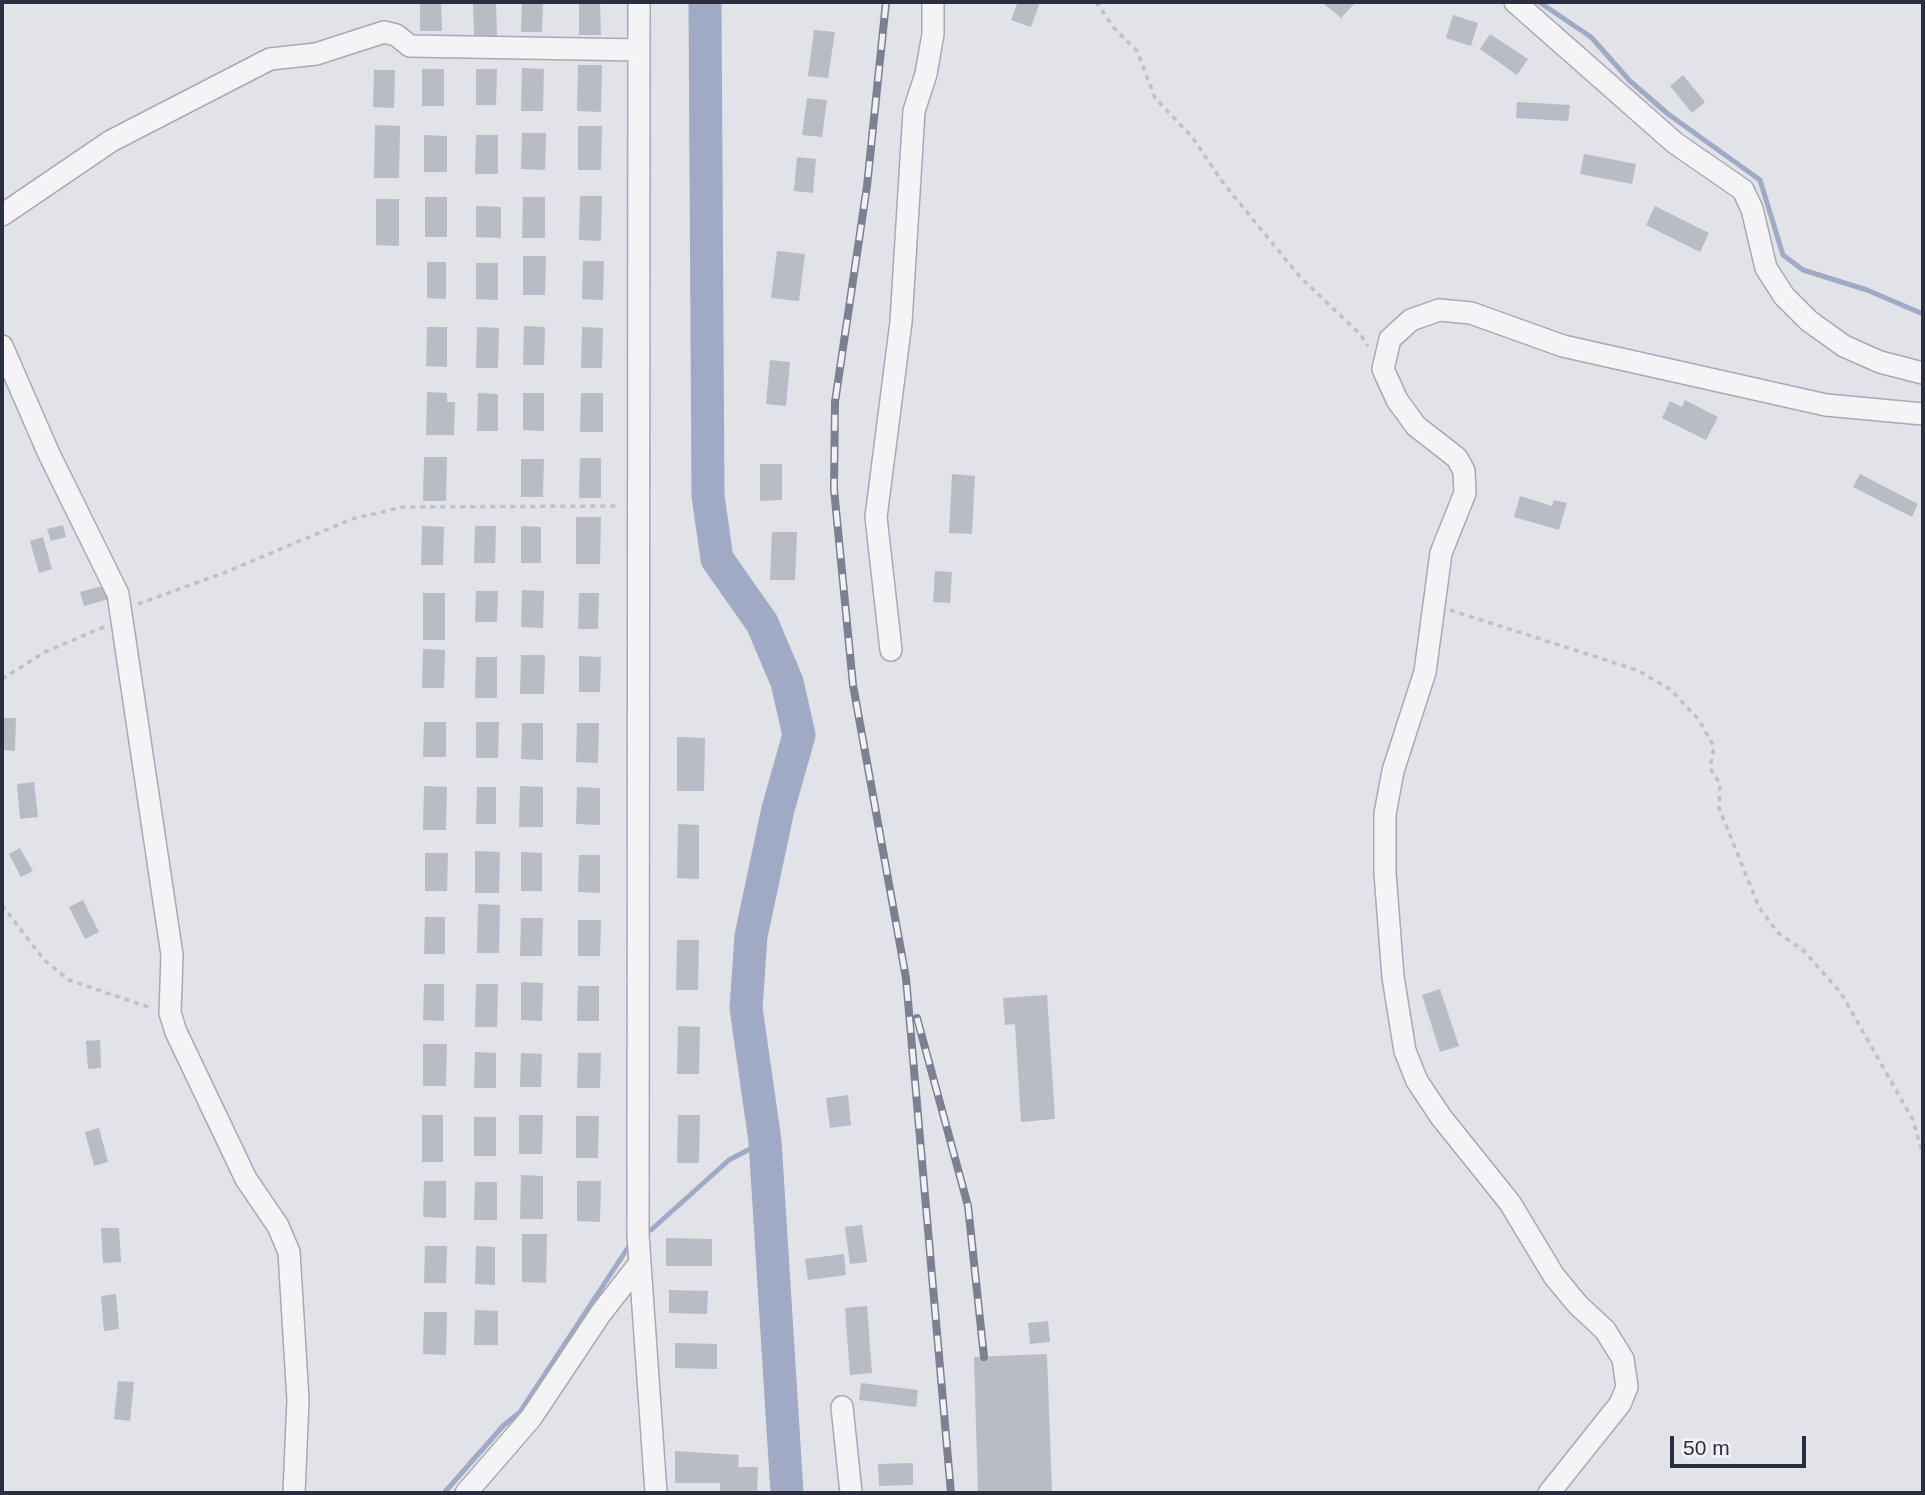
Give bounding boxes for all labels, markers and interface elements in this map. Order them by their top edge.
scale bar [1673,1422,1810,1466]
text: 50 m [1683,1436,1730,1459]

